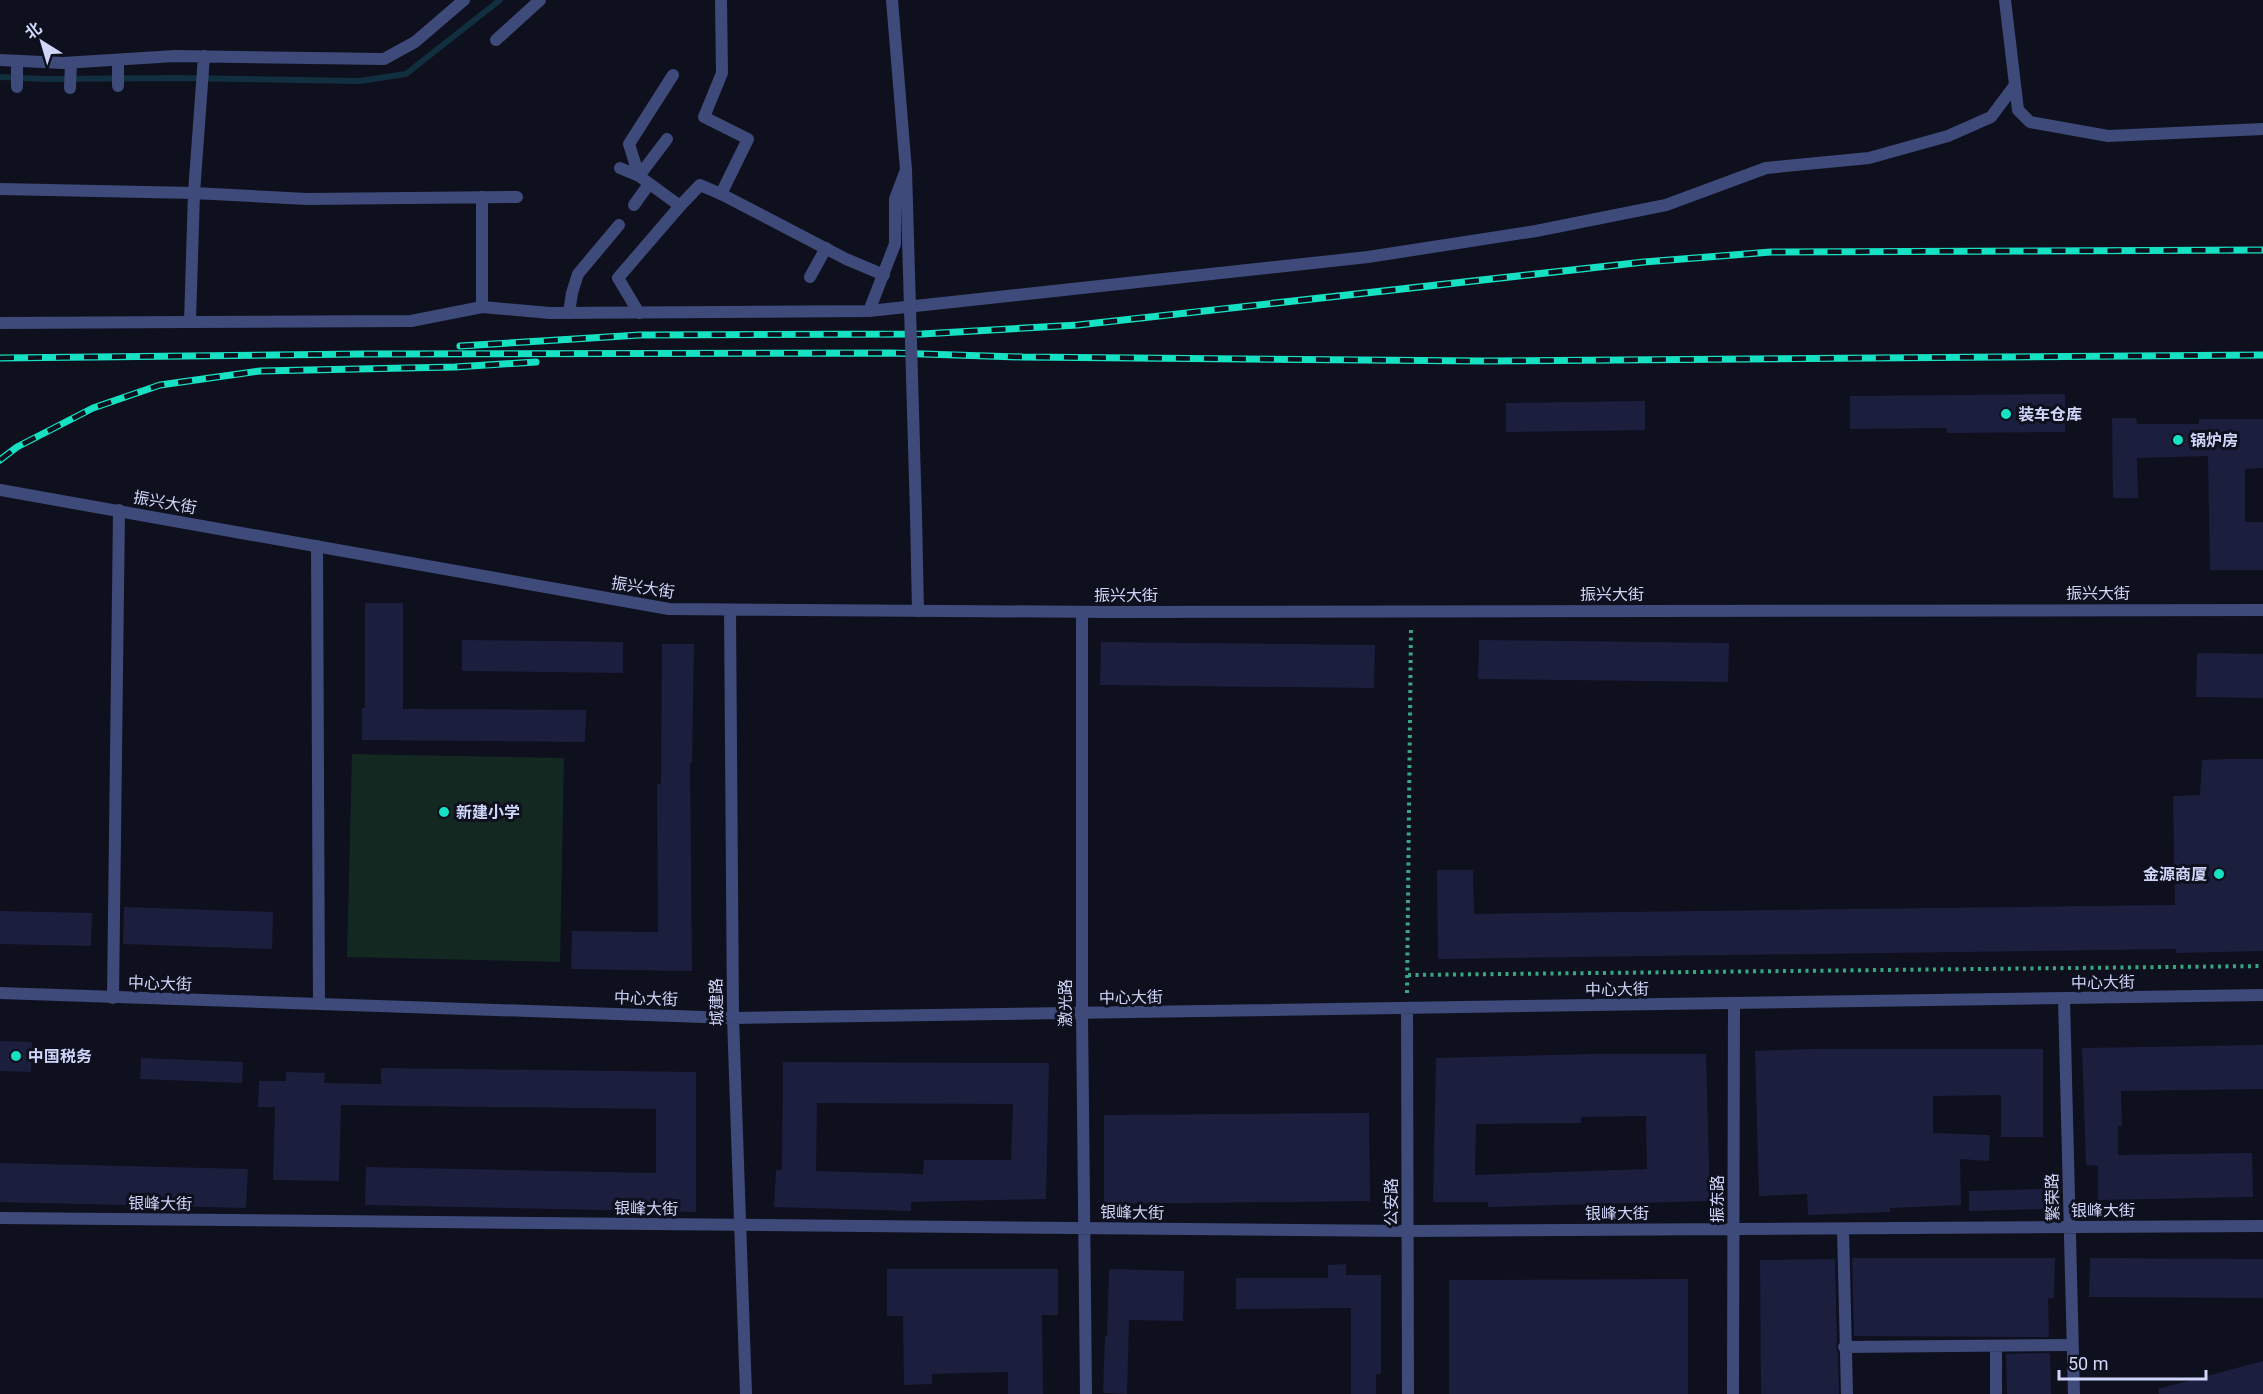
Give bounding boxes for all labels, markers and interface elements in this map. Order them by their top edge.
north arrow [12,12,72,72]
text: 北 [21,18,45,43]
place label: 装车仓库 [2018,405,2082,424]
marker: 装车仓库 [1999,407,2013,421]
place label: 锅炉房 [2190,431,2238,450]
marker: 锅炉房 [2171,433,2185,447]
street label: 振兴大街 [132,488,198,517]
street label: 振兴大街 [610,573,676,602]
street label: 振兴大街 [2066,584,2130,603]
street label: 振兴大街 [1580,585,1644,604]
street label: 振兴大街 [1094,586,1158,605]
place label: 新建小学 [456,803,520,822]
marker: 新建小学 [437,805,451,819]
place label: 金源商厦 [2143,865,2207,884]
marker: 金源商厦 [2212,867,2226,881]
street label: 中心大街 [2071,972,2135,993]
street label: 中心大街 [128,973,192,994]
street label: 城建路 [707,978,726,1026]
street label: 激光路 [1056,979,1075,1027]
street label: 中心大街 [1585,979,1649,1000]
street label: 中心大街 [1099,987,1163,1008]
street label: 中心大街 [614,988,678,1009]
place label: 中国税务 [28,1047,92,1066]
marker: 中国税务 [9,1049,23,1063]
street label: 繁荣路 [2043,1173,2062,1221]
street label: 振东路 [1708,1175,1727,1223]
street label: 公安路 [1382,1178,1401,1226]
street label: 银峰大街 [128,1193,192,1214]
street label: 银峰大街 [614,1198,678,1219]
street label: 银峰大街 [2071,1201,2135,1220]
street label: 银峰大街 [1100,1202,1164,1223]
street label: 银峰大街 [1585,1204,1649,1223]
scale bar [2059,1343,2206,1381]
text: 50 m [2068,1353,2108,1374]

